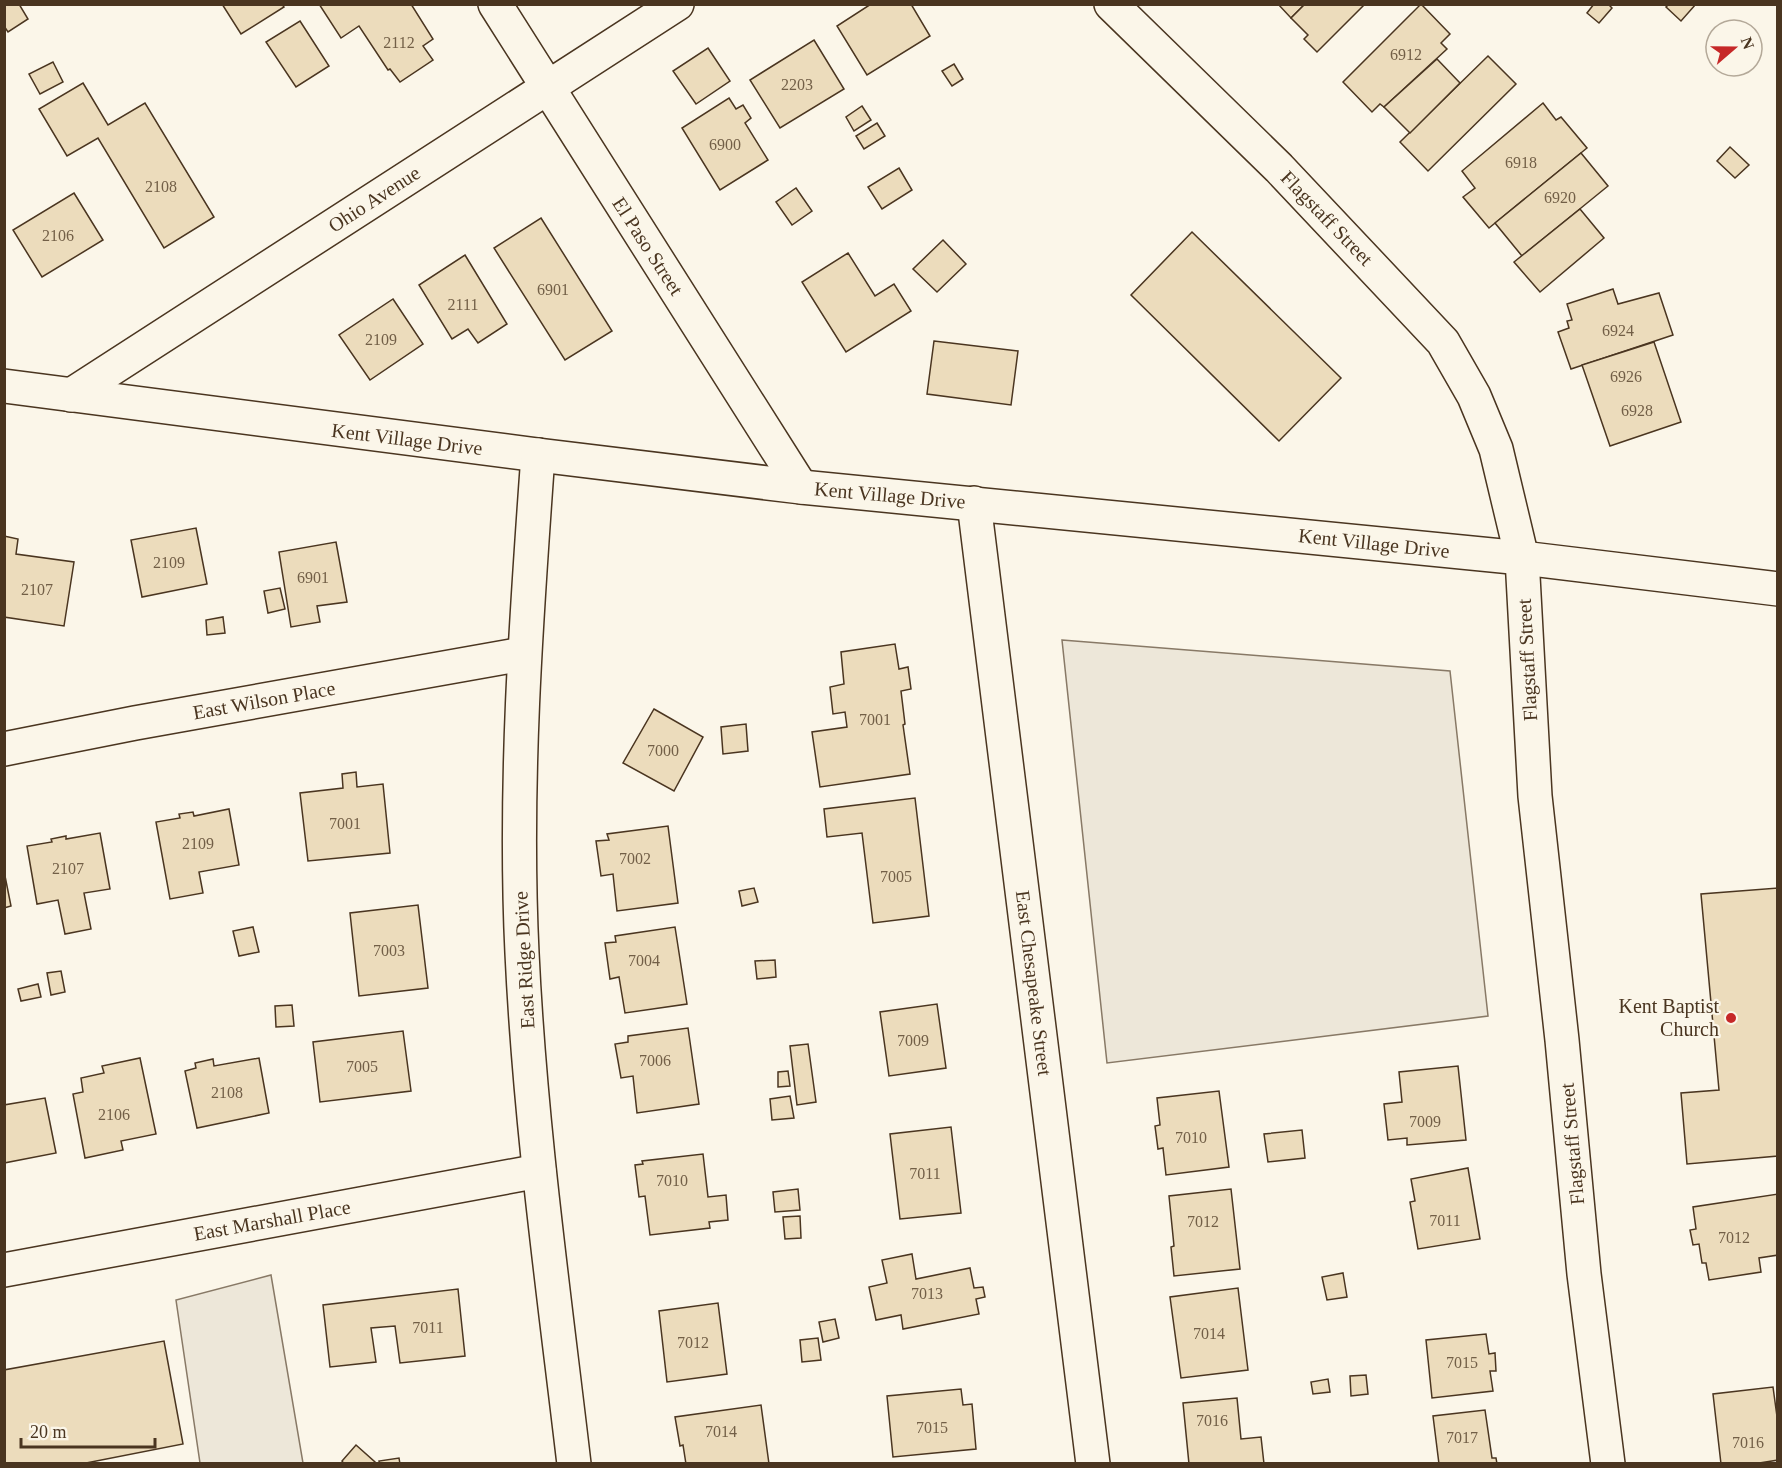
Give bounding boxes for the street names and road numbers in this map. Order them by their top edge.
street label: Ohio Avenue [324,161,424,237]
street label: Flagstaff Street [1276,166,1378,271]
street label: El Paso Street [608,193,688,299]
street label: Kent Village Drive [330,419,484,460]
street label: Kent Village Drive [813,477,967,514]
street label: Kent Village Drive [1297,524,1451,563]
street label: Flagstaff Street [1513,598,1542,722]
street label: East Wilson Place [191,677,337,723]
street label: East Chesapeake Street [1011,889,1056,1078]
street label: East Ridge Drive [509,890,540,1029]
street label: Flagstaff Street [1556,1082,1589,1206]
street label: East Marshall Place [192,1195,352,1245]

